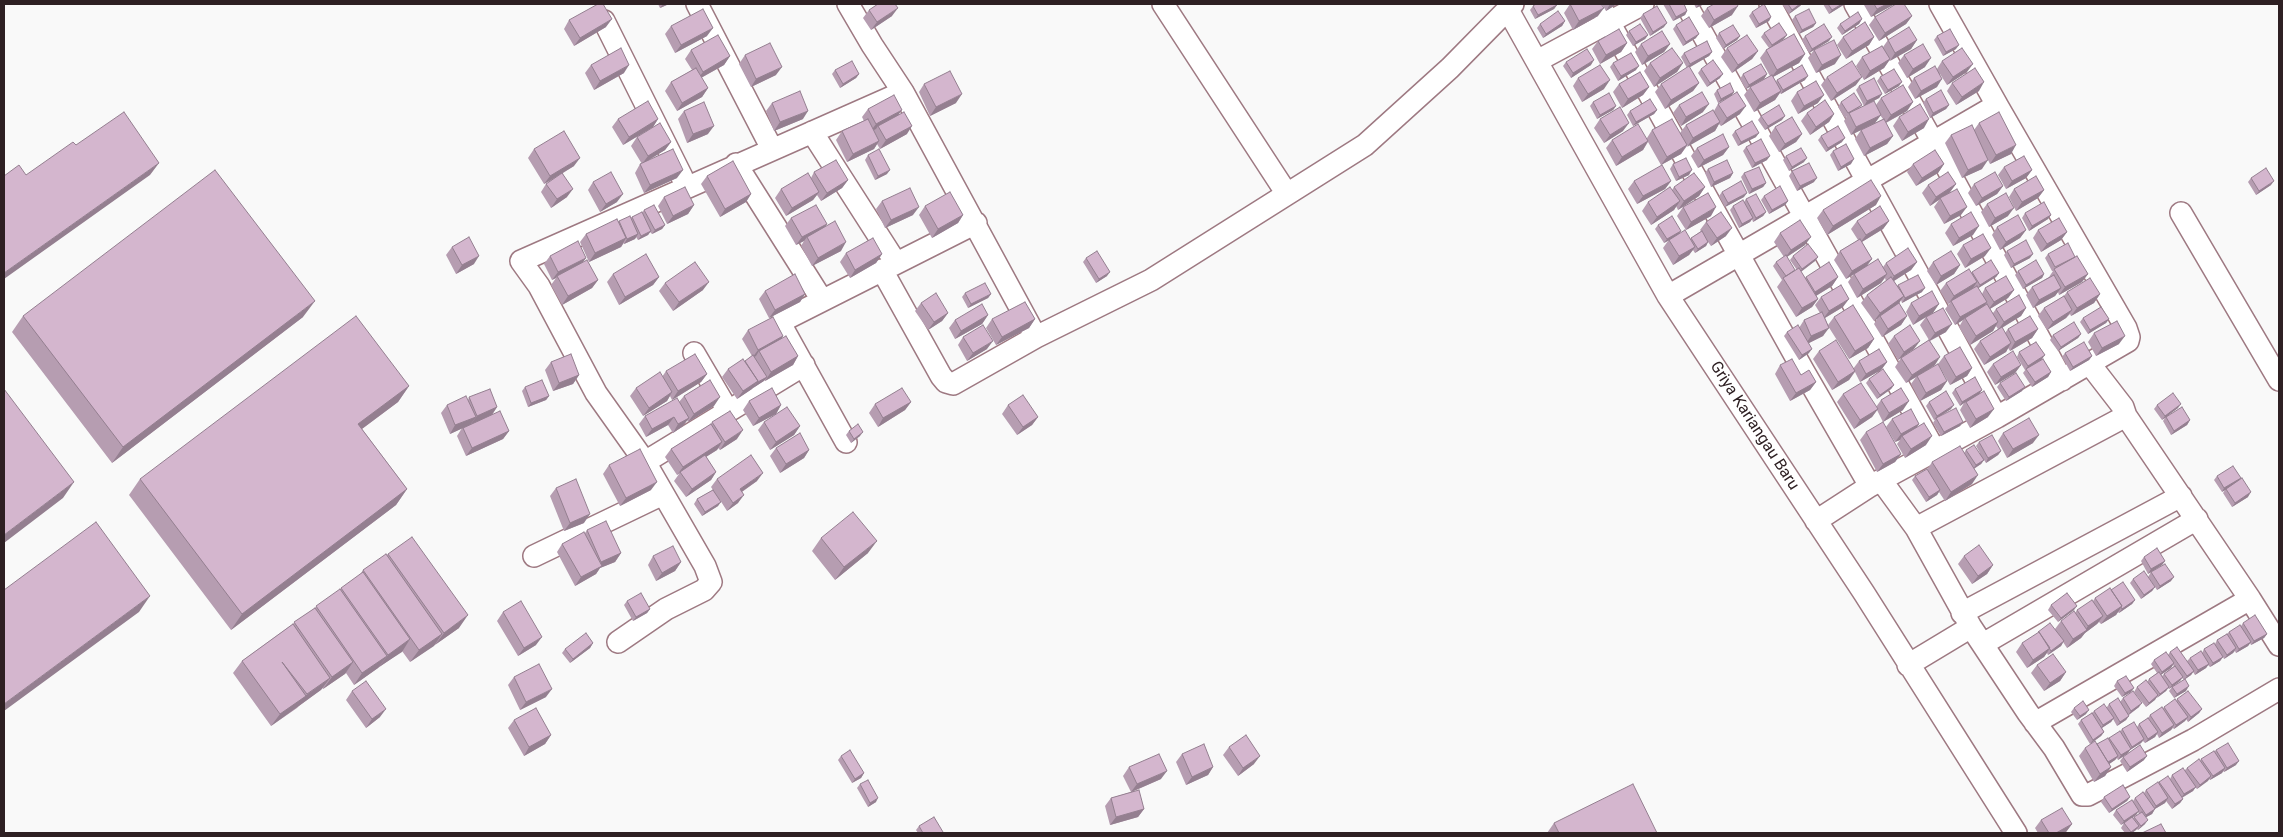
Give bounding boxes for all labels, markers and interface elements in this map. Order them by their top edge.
street label: Griya Kariangau Baru [1705,358,1803,494]

